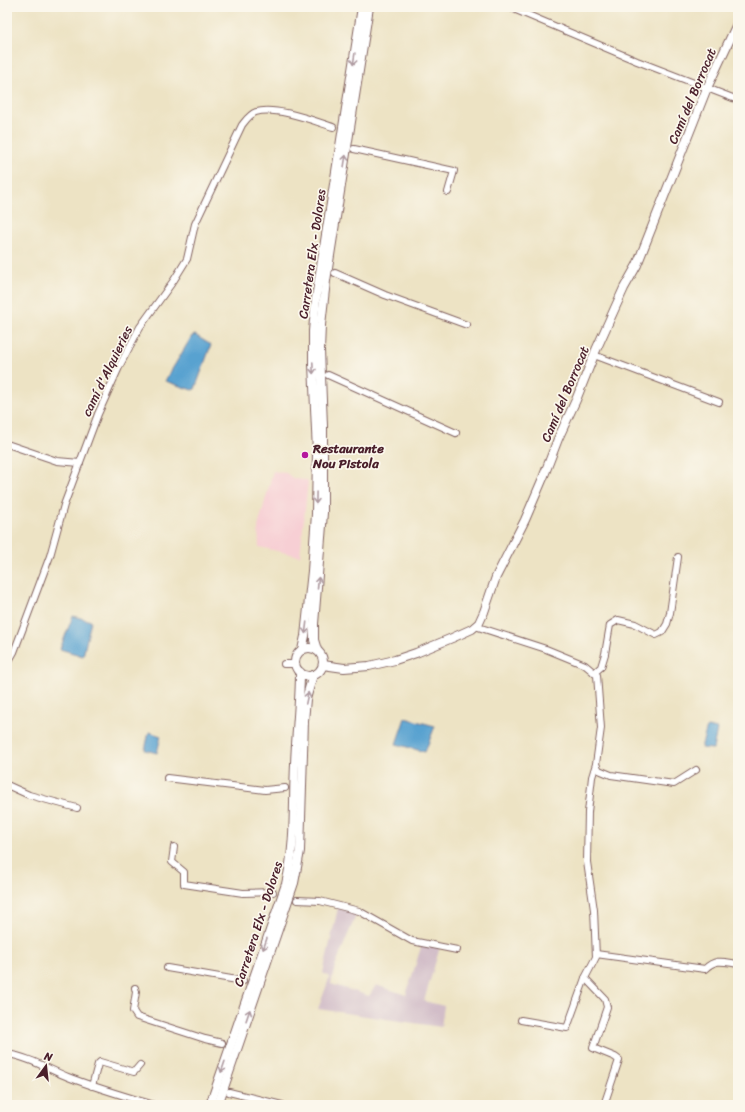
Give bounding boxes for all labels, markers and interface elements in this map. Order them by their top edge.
street label: Camí del Borrocat [661,44,723,148]
one-way arrow [350,52,358,65]
one-way arrow [341,155,349,168]
street label: Carretera Elx - Dolores [292,187,333,320]
street label: camí d'Alquieries [75,321,139,420]
street label: Camí del Borrocat [534,342,596,446]
one-way arrow [310,361,317,374]
place label: Restaurante Nou Pistola [312,437,384,475]
marker: Restaurante Nou Pistola [300,450,310,460]
one-way arrow [312,491,320,504]
one-way arrow [314,577,322,590]
one-way arrow [302,621,310,634]
one-way arrow [303,691,311,704]
street label: Carretera Elx - Dolores [227,858,289,990]
one-way arrow [261,938,269,950]
one-way arrow [245,1009,253,1021]
north arrow [26,1046,66,1086]
text: N [41,1046,55,1067]
one-way arrow [219,1061,226,1074]

